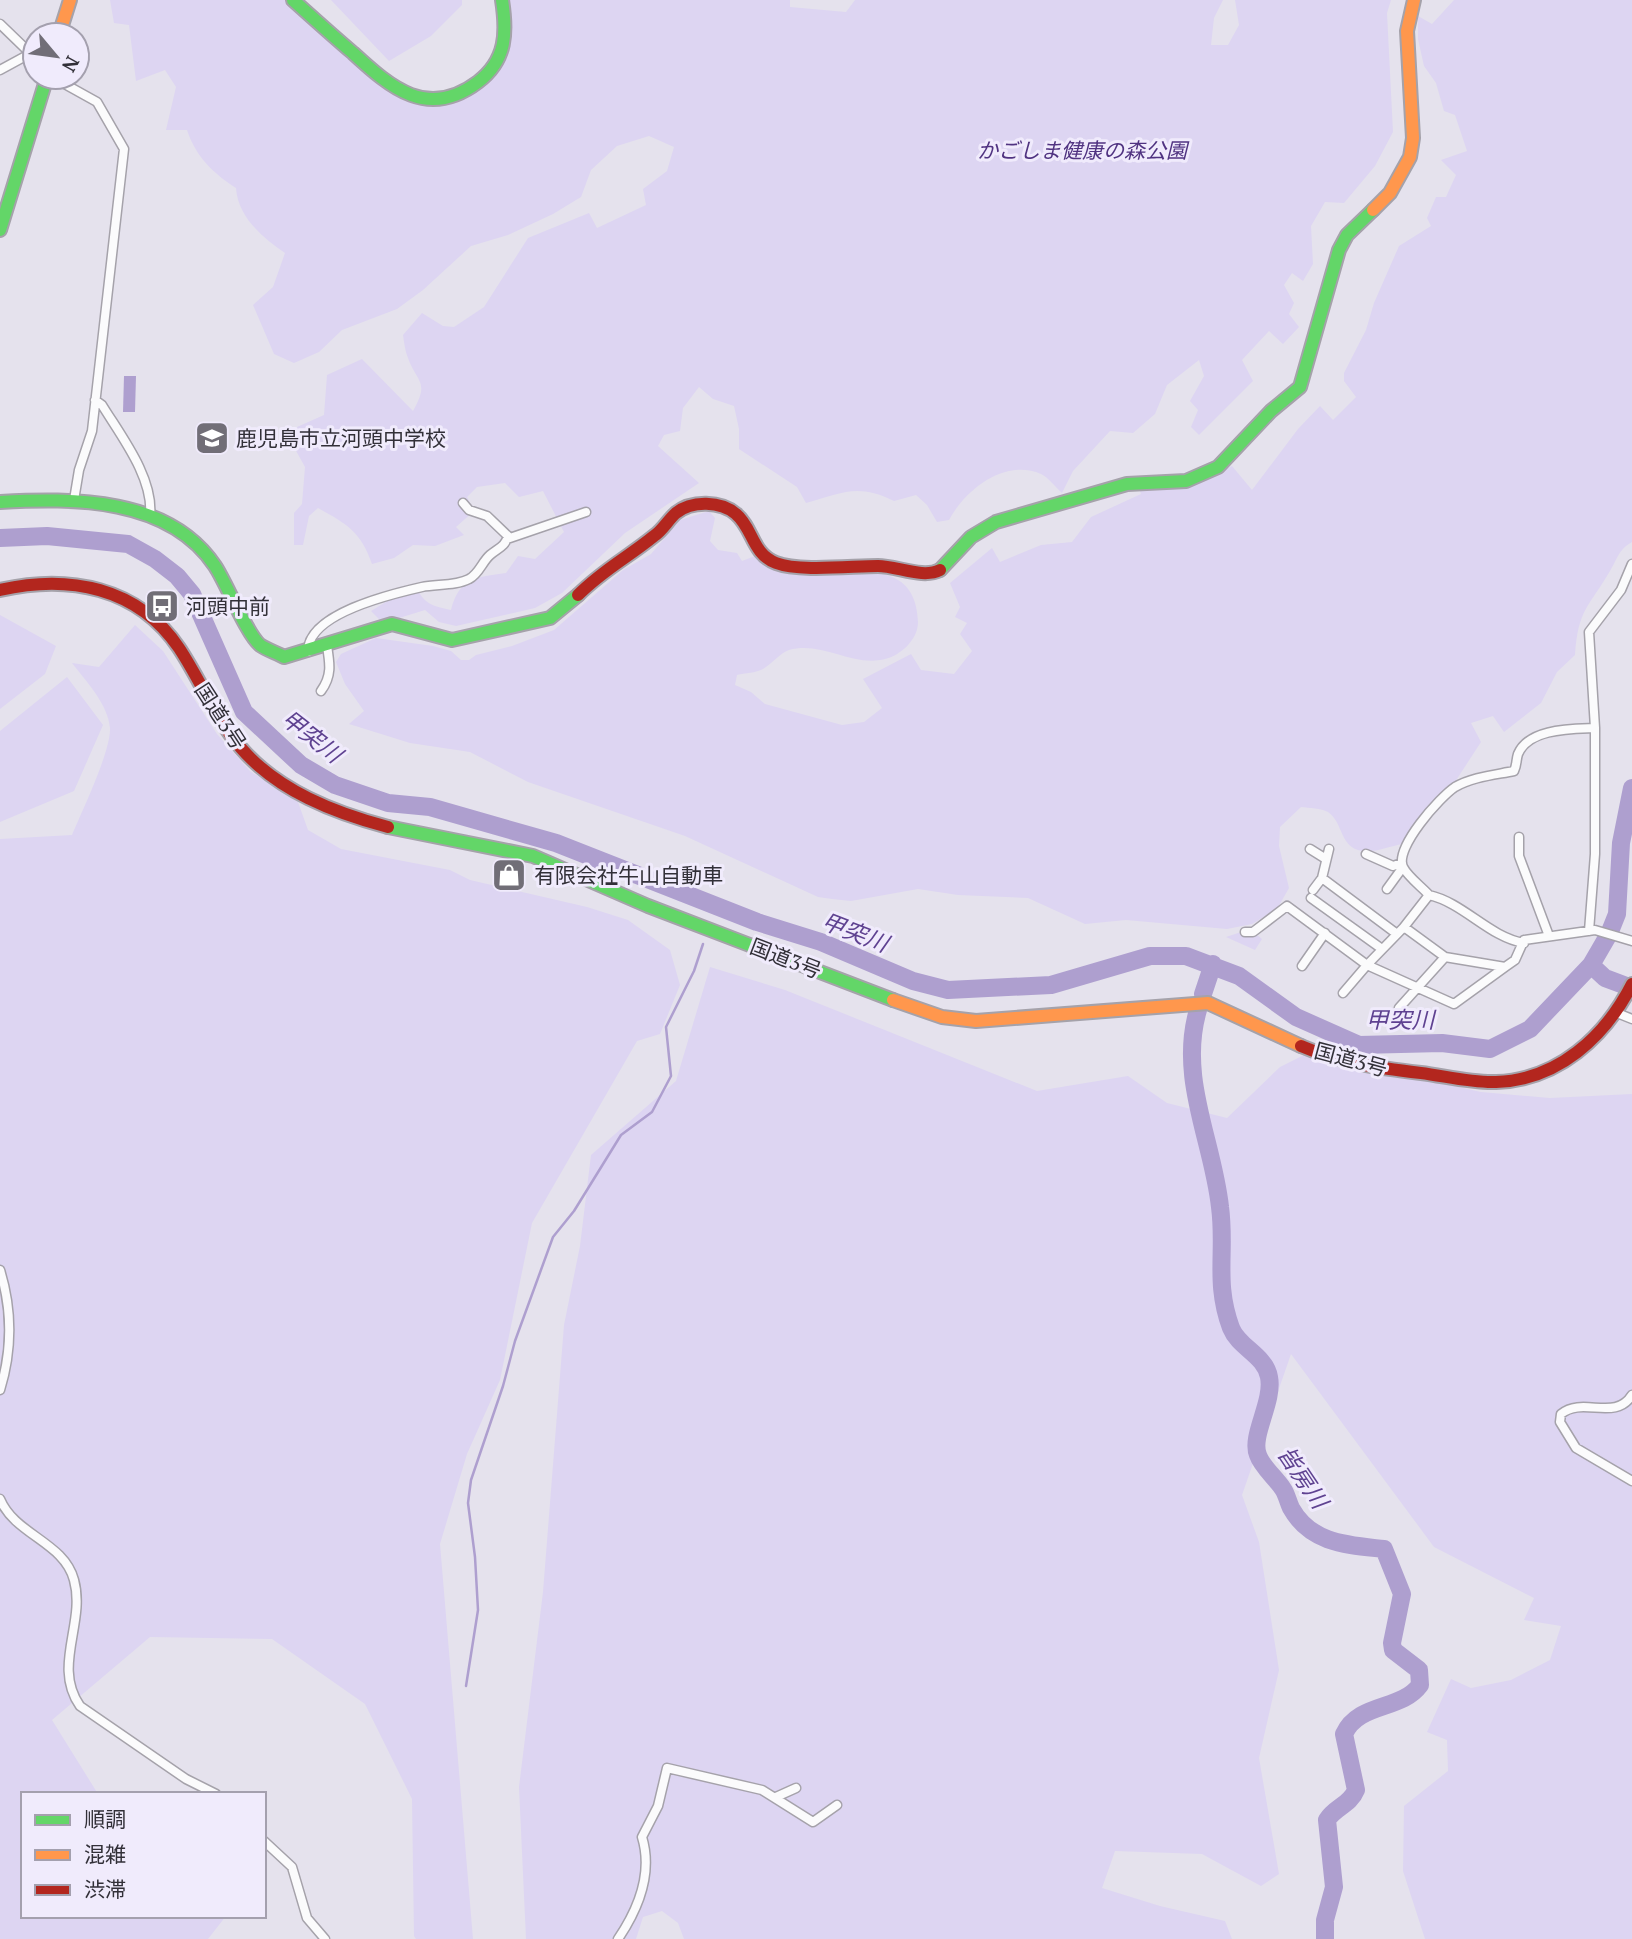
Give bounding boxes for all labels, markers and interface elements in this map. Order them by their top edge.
north arrow [21,21,91,91]
text: N [57,52,86,77]
park label: かごしま健康の森公園 [977,136,1190,164]
school or university icon: 鹿児島市立河頭中学校 [193,419,231,457]
place label: 鹿児島市立河頭中学校 [236,424,446,452]
bus stop icon: 河頭中前 [143,587,181,625]
place label: 河頭中前 [186,592,270,620]
street label: 国道3号 [189,677,253,755]
water label: 甲突川 [275,703,351,771]
shop icon: 有限会社牛山自動車 [490,856,528,894]
place label: 有限会社牛山自動車 [534,861,723,889]
water label: 甲突川 [817,905,896,960]
street label: 国道3号 [746,932,826,984]
water label: 甲突川 [1366,1004,1438,1035]
street label: 国道3号 [1312,1036,1390,1082]
water label: 皆房川 [1271,1440,1337,1517]
legend [21,1792,266,1918]
text: 順調 [84,1805,126,1833]
text: 混雑 [84,1840,126,1868]
text: 渋滞 [84,1875,126,1903]

